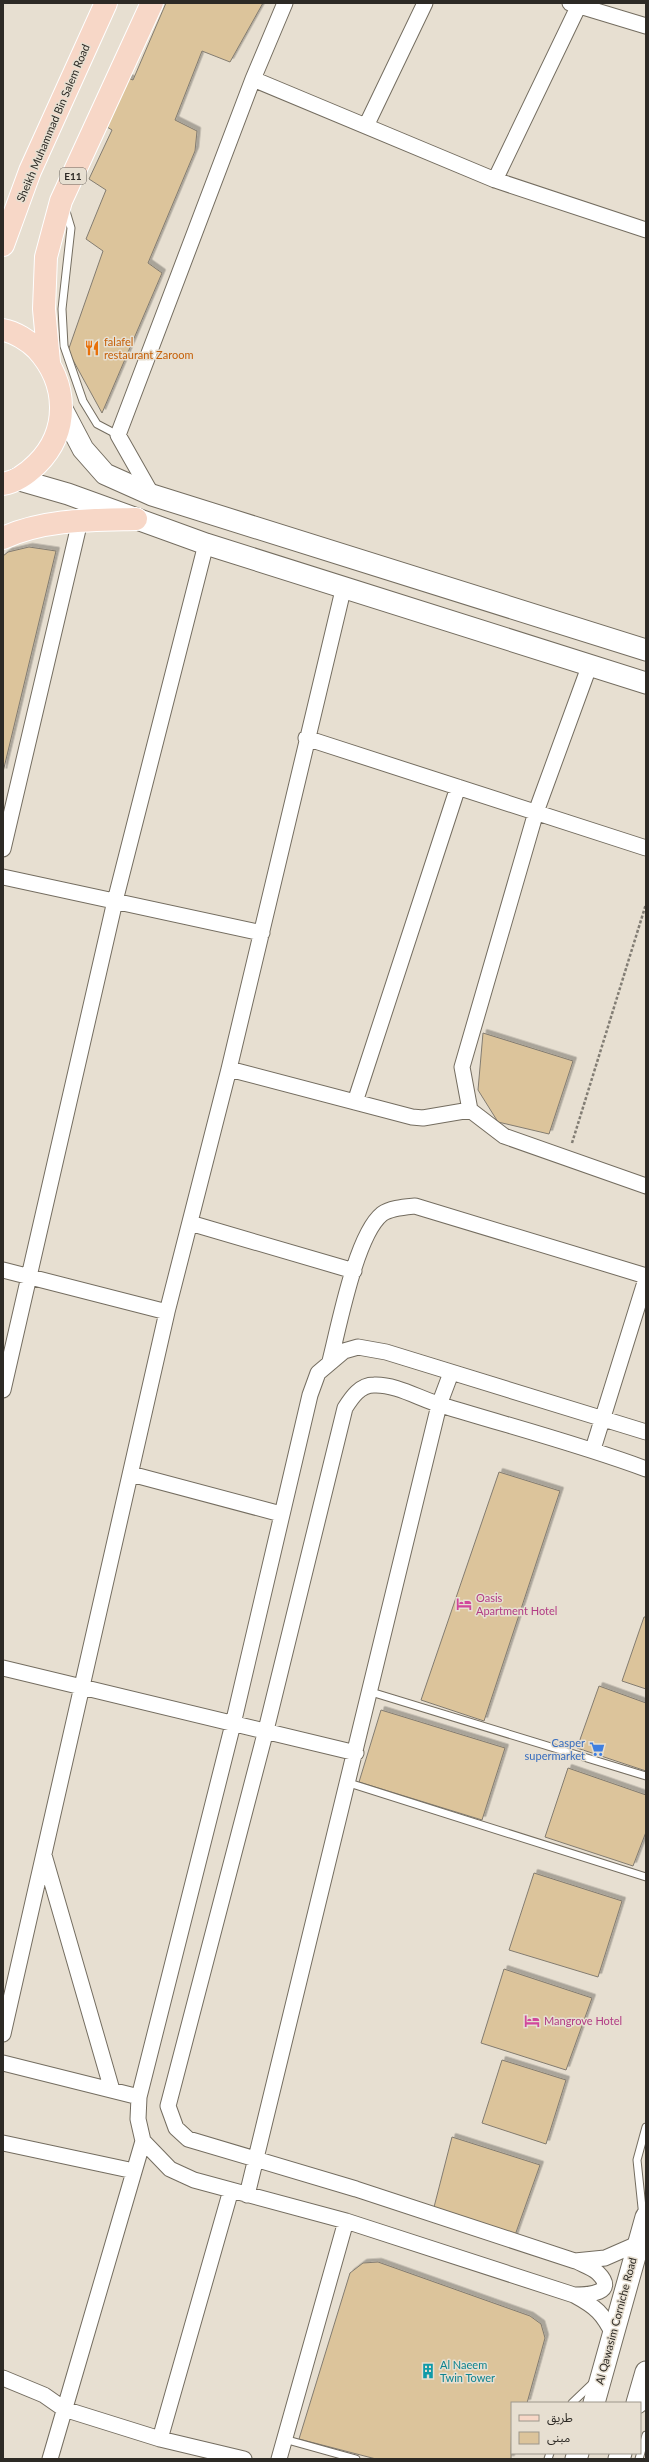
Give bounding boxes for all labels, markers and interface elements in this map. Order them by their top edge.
street label: Sheikh Muhammad Bin Salem Road [13,42,92,204]
road number: E11 [60,168,86,184]
place label: falafel restaurant Zaroom [104,335,193,361]
restaurant icon: falafel restaurant Zaroom [83,339,101,357]
place label: Oasis Apartment Hotel [476,1591,557,1617]
hotel icon: Oasis Apartment Hotel [455,1595,473,1613]
place label: Casper supermarket [525,1736,585,1762]
supermarket icon: Casper supermarket [588,1740,606,1758]
hotel icon: Mangrove Hotel [523,2012,541,2030]
place label: Mangrove Hotel [544,2014,622,2027]
street label: Al Qawasim Corniche Road [592,2256,639,2386]
place label: Al Naeem Twin Tower [440,2358,495,2384]
building icon: Al Naeem Twin Tower [419,2362,437,2380]
legend [511,2402,641,2454]
text: طريق [547,2410,573,2426]
text: مبنى [547,2430,570,2445]

